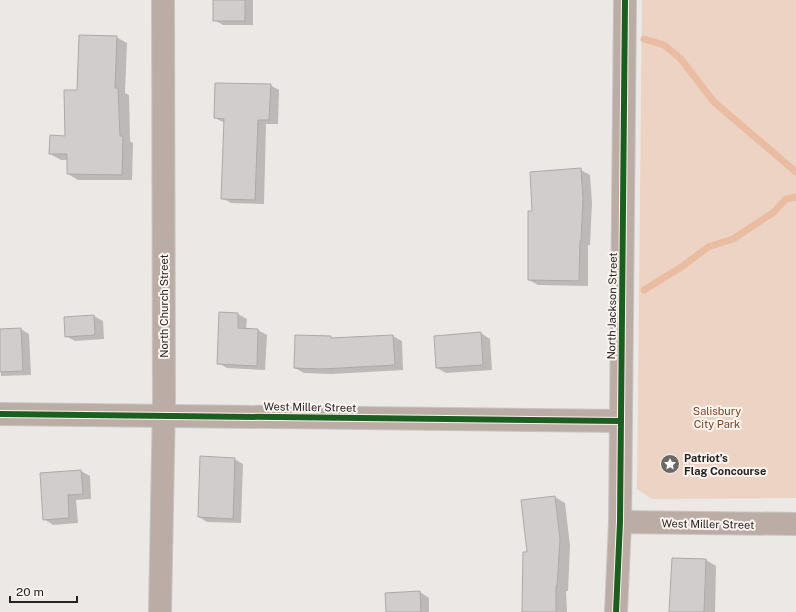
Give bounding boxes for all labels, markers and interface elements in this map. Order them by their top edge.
street label: North Jackson Street [605,252,619,360]
street label: North Church Street [158,254,170,358]
street label: West Miller Street [264,400,356,414]
park label: Salisbury City Park [693,405,741,430]
place label: Patriot’s Flag Concourse [684,452,766,477]
place icon: Patriot’s Flag Concourse [659,453,681,475]
street label: West Miller Street [662,517,754,531]
scale bar [10,578,77,604]
text: 20 m [16,585,44,599]

